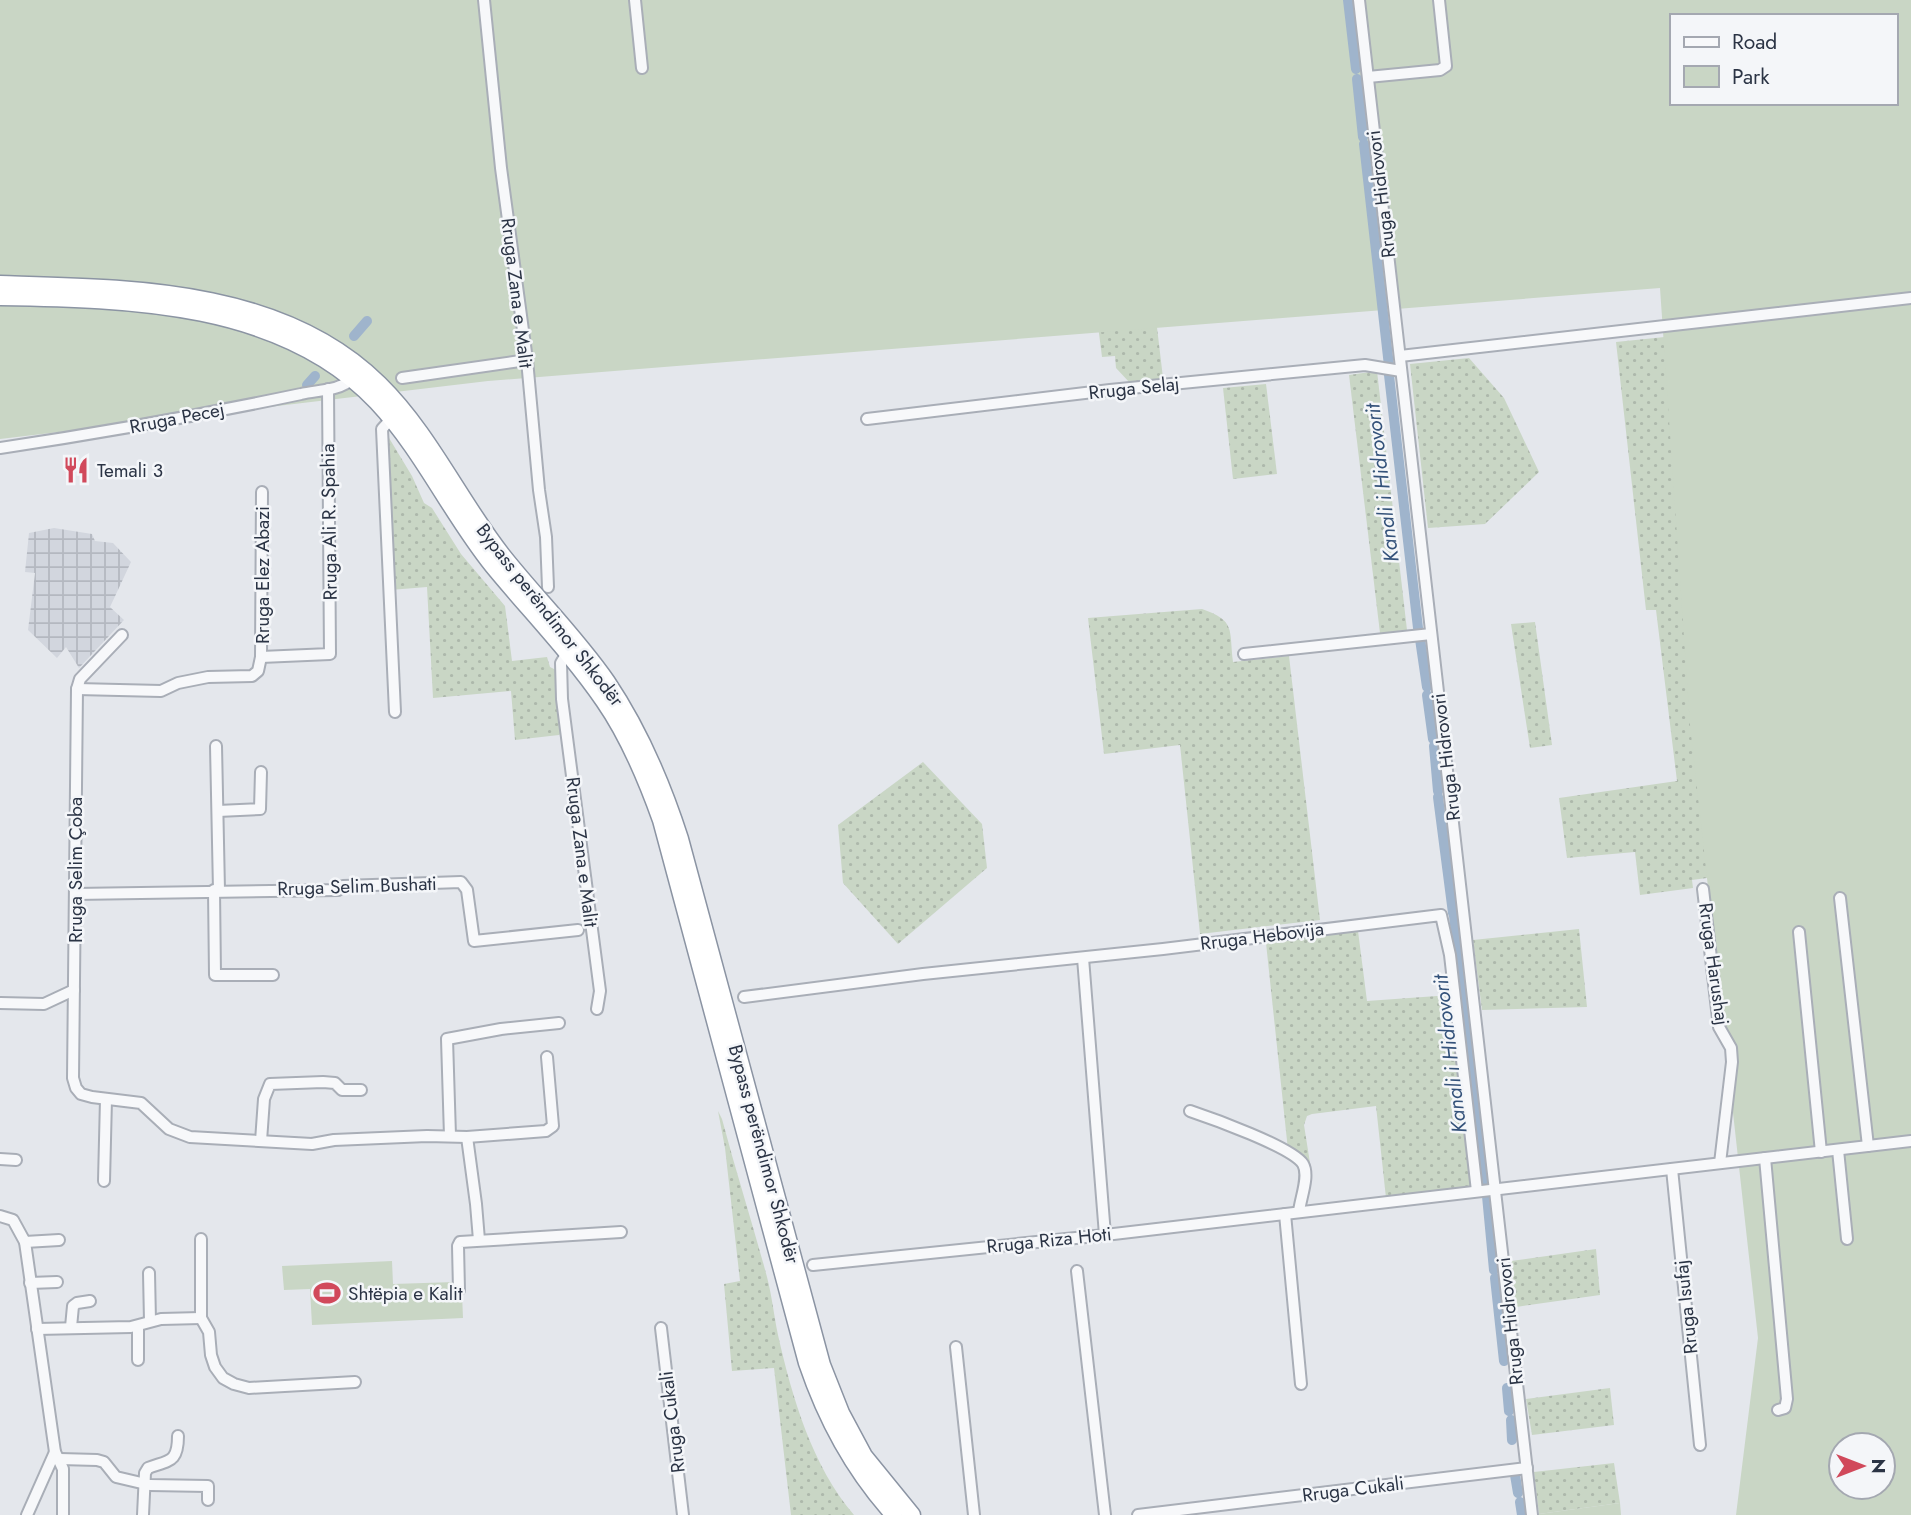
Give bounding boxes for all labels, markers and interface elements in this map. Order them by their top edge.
legend [1670,14,1897,105]
text: Road [1732,27,1777,57]
text: Park [1732,62,1770,92]
street label: Rruga Hidrovori [1360,129,1402,259]
street label: Rruga Zana e Malit [494,216,540,370]
street label: Rruga Selaj [1087,370,1181,406]
street label: Rruga Pecej [127,396,227,440]
water label: Kanali i Hidrovorit [1357,401,1407,564]
street label: Rruga Ali R. Spahia [314,443,344,601]
restaurant icon: Temali 3 [61,455,91,485]
place label: Temali 3 [97,457,163,484]
street label: Rruga Elez Abazi [249,506,276,644]
street label: Bypass perëndimor Shkodër [470,518,630,713]
street label: Rruga Hidrovori [1425,692,1467,822]
street label: Rruga Zana e Malit [559,775,605,929]
street label: Rruga Selim Çoba [62,797,89,943]
street label: Rruga Selim Bushati [277,870,437,902]
street label: Rruga Harushaj [1692,901,1736,1027]
street label: Rruga Hebovija [1199,915,1325,957]
water label: Kanali i Hidrovorit [1425,972,1475,1135]
street label: Bypass perëndimor Shkodër [722,1041,806,1267]
street label: Rruga Riza Hoti [985,1220,1113,1260]
street label: Rruga Hidrovori [1490,1256,1530,1386]
street label: Rruga Isufaj [1668,1259,1704,1355]
sports icon: Shtëpia e Kalit [312,1278,342,1308]
place label: Shtëpia e Kalit [348,1280,463,1307]
street label: Rruga Cukali [652,1369,692,1475]
north arrow [1827,1431,1897,1501]
text: N [1865,1458,1892,1474]
street label: Rruga Cukali [1300,1469,1406,1509]

